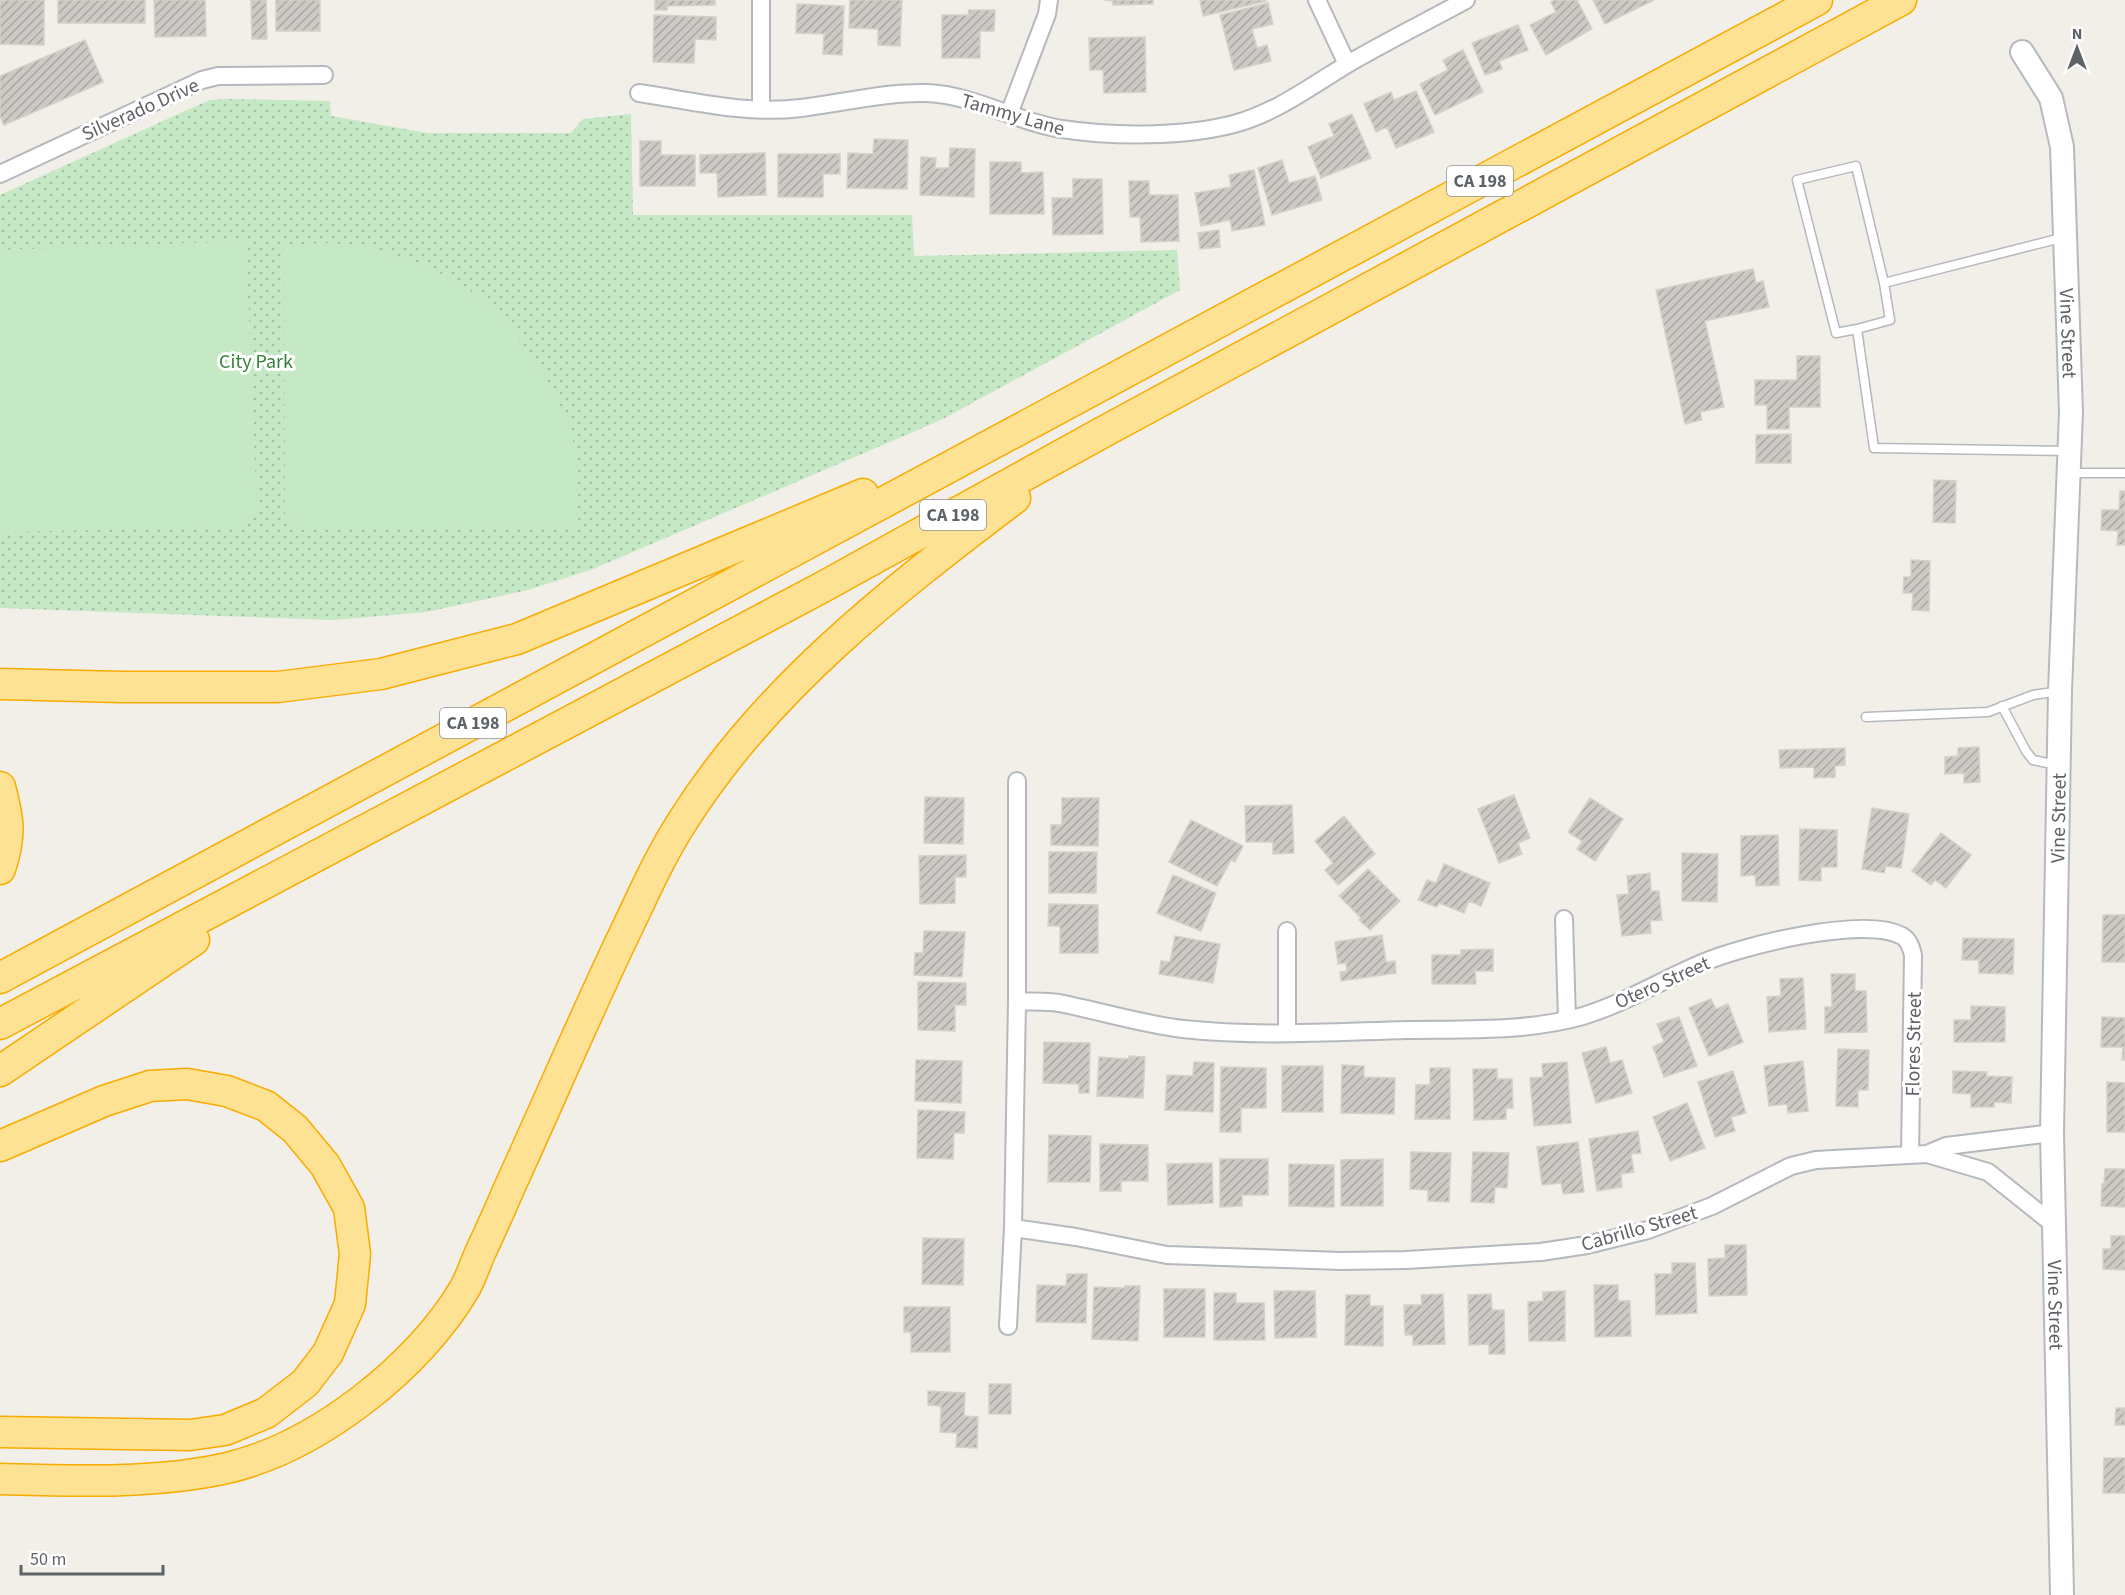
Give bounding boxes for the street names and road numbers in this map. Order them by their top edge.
street label: Silverado Drive [77,72,204,148]
street label: Tammy Lane [958,87,1068,143]
road number: CA 198 [1447,166,1513,196]
street label: Vine Street [2052,288,2083,379]
road number: CA 198 [920,500,986,530]
road number: CA 198 [440,708,506,738]
street label: Vine Street [2044,772,2074,863]
street label: Otero Street [1610,949,1715,1016]
street label: Flores Street [1899,991,1929,1097]
street label: Cabrillo Street [1578,1199,1701,1259]
street label: Vine Street [2040,1260,2070,1351]

